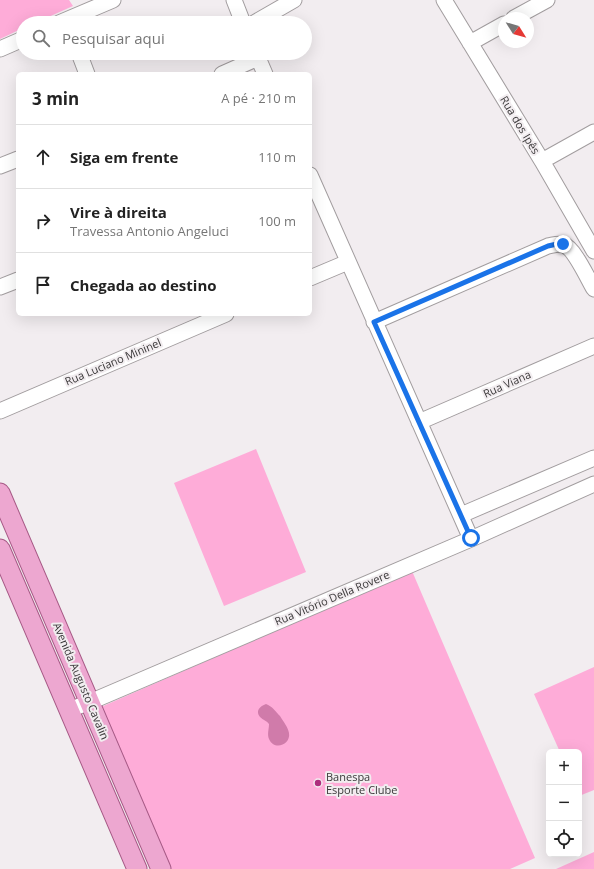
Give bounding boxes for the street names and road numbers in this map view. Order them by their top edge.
street label: Rua dos Ipês [497,93,544,157]
street label: Rua Luciano Mininel [62,334,163,389]
street label: Rua Viana [481,366,533,401]
street label: Rua Vitório Della Rovere [272,566,392,629]
street label: Avenida Augusto Cavalin [50,620,113,742]

